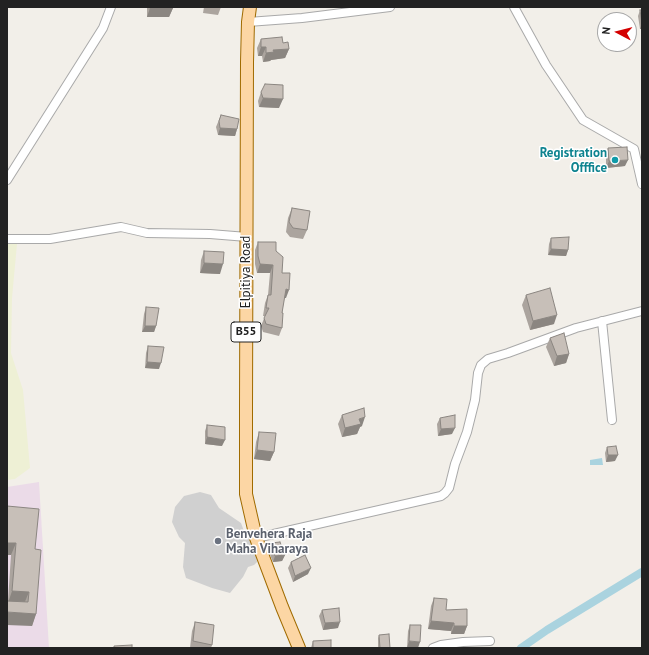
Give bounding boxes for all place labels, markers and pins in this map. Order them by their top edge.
place label: Registration Offfice [540,145,607,176]
marker: Registration Offfice [610,155,620,165]
place label: Benvehera Raja Maha Viharaya [226,526,312,557]
marker: Benvehera Raja Maha Viharaya [213,536,223,546]

